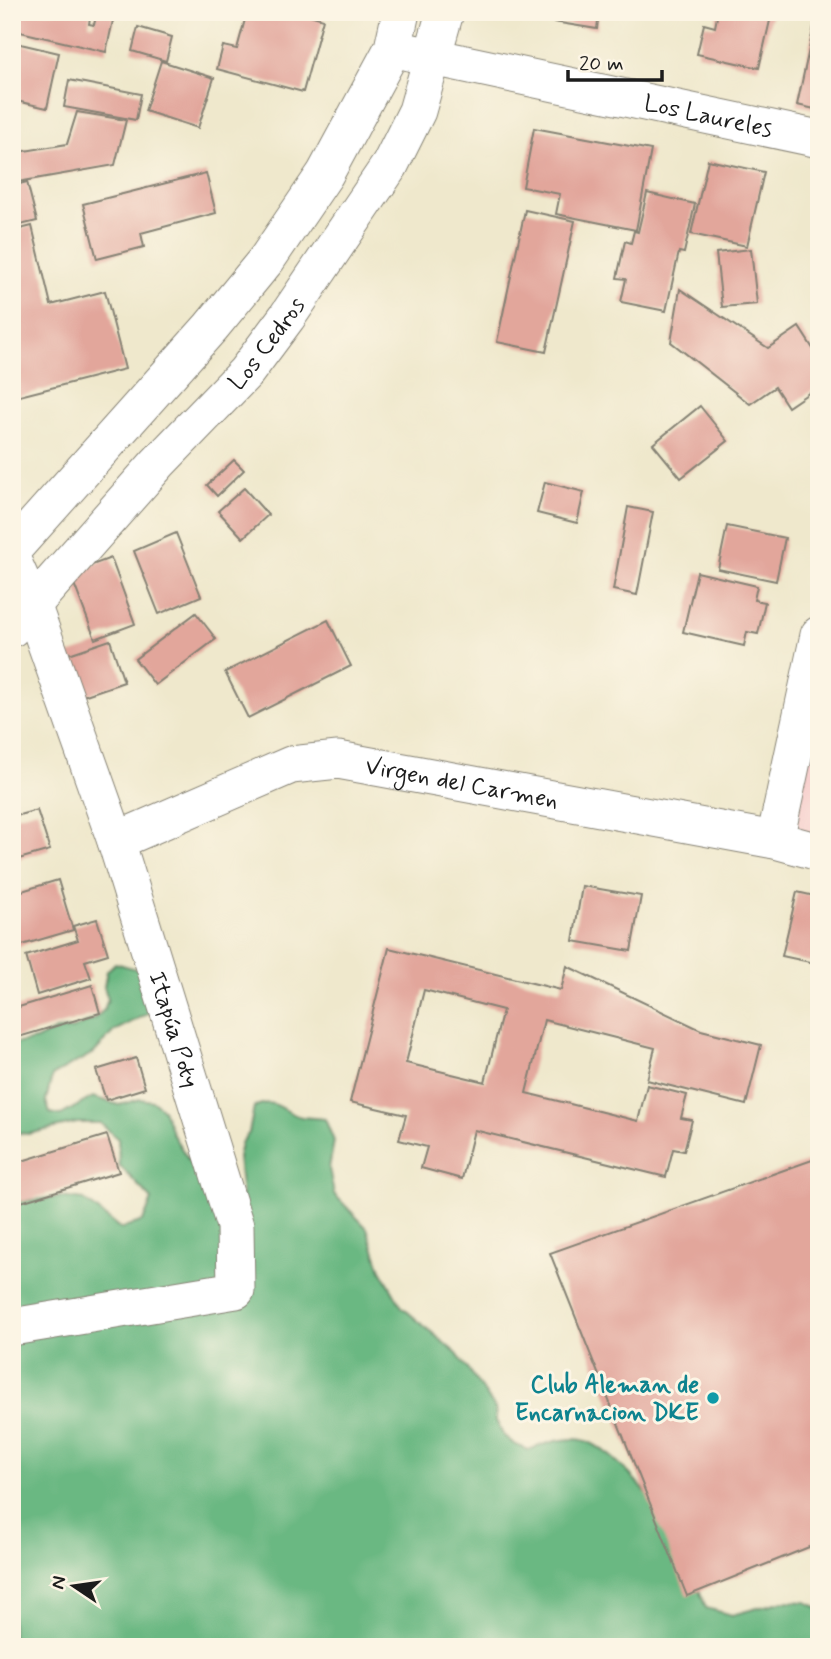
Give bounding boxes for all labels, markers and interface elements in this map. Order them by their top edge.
scale bar [568,38,663,82]
text: 20 m [579,50,624,78]
street label: Los Laureles [641,88,775,146]
street label: Los Cedros [222,291,313,398]
street label: Virgen del Carmen [363,751,561,817]
street label: Itapúa Poty [140,968,205,1092]
place label: Club Aleman de Encarnacion DKE [515,1370,699,1429]
marker: Club Aleman de Encarnacion DKE [705,1390,721,1406]
north arrow [38,1550,108,1620]
text: N [45,1574,73,1591]

